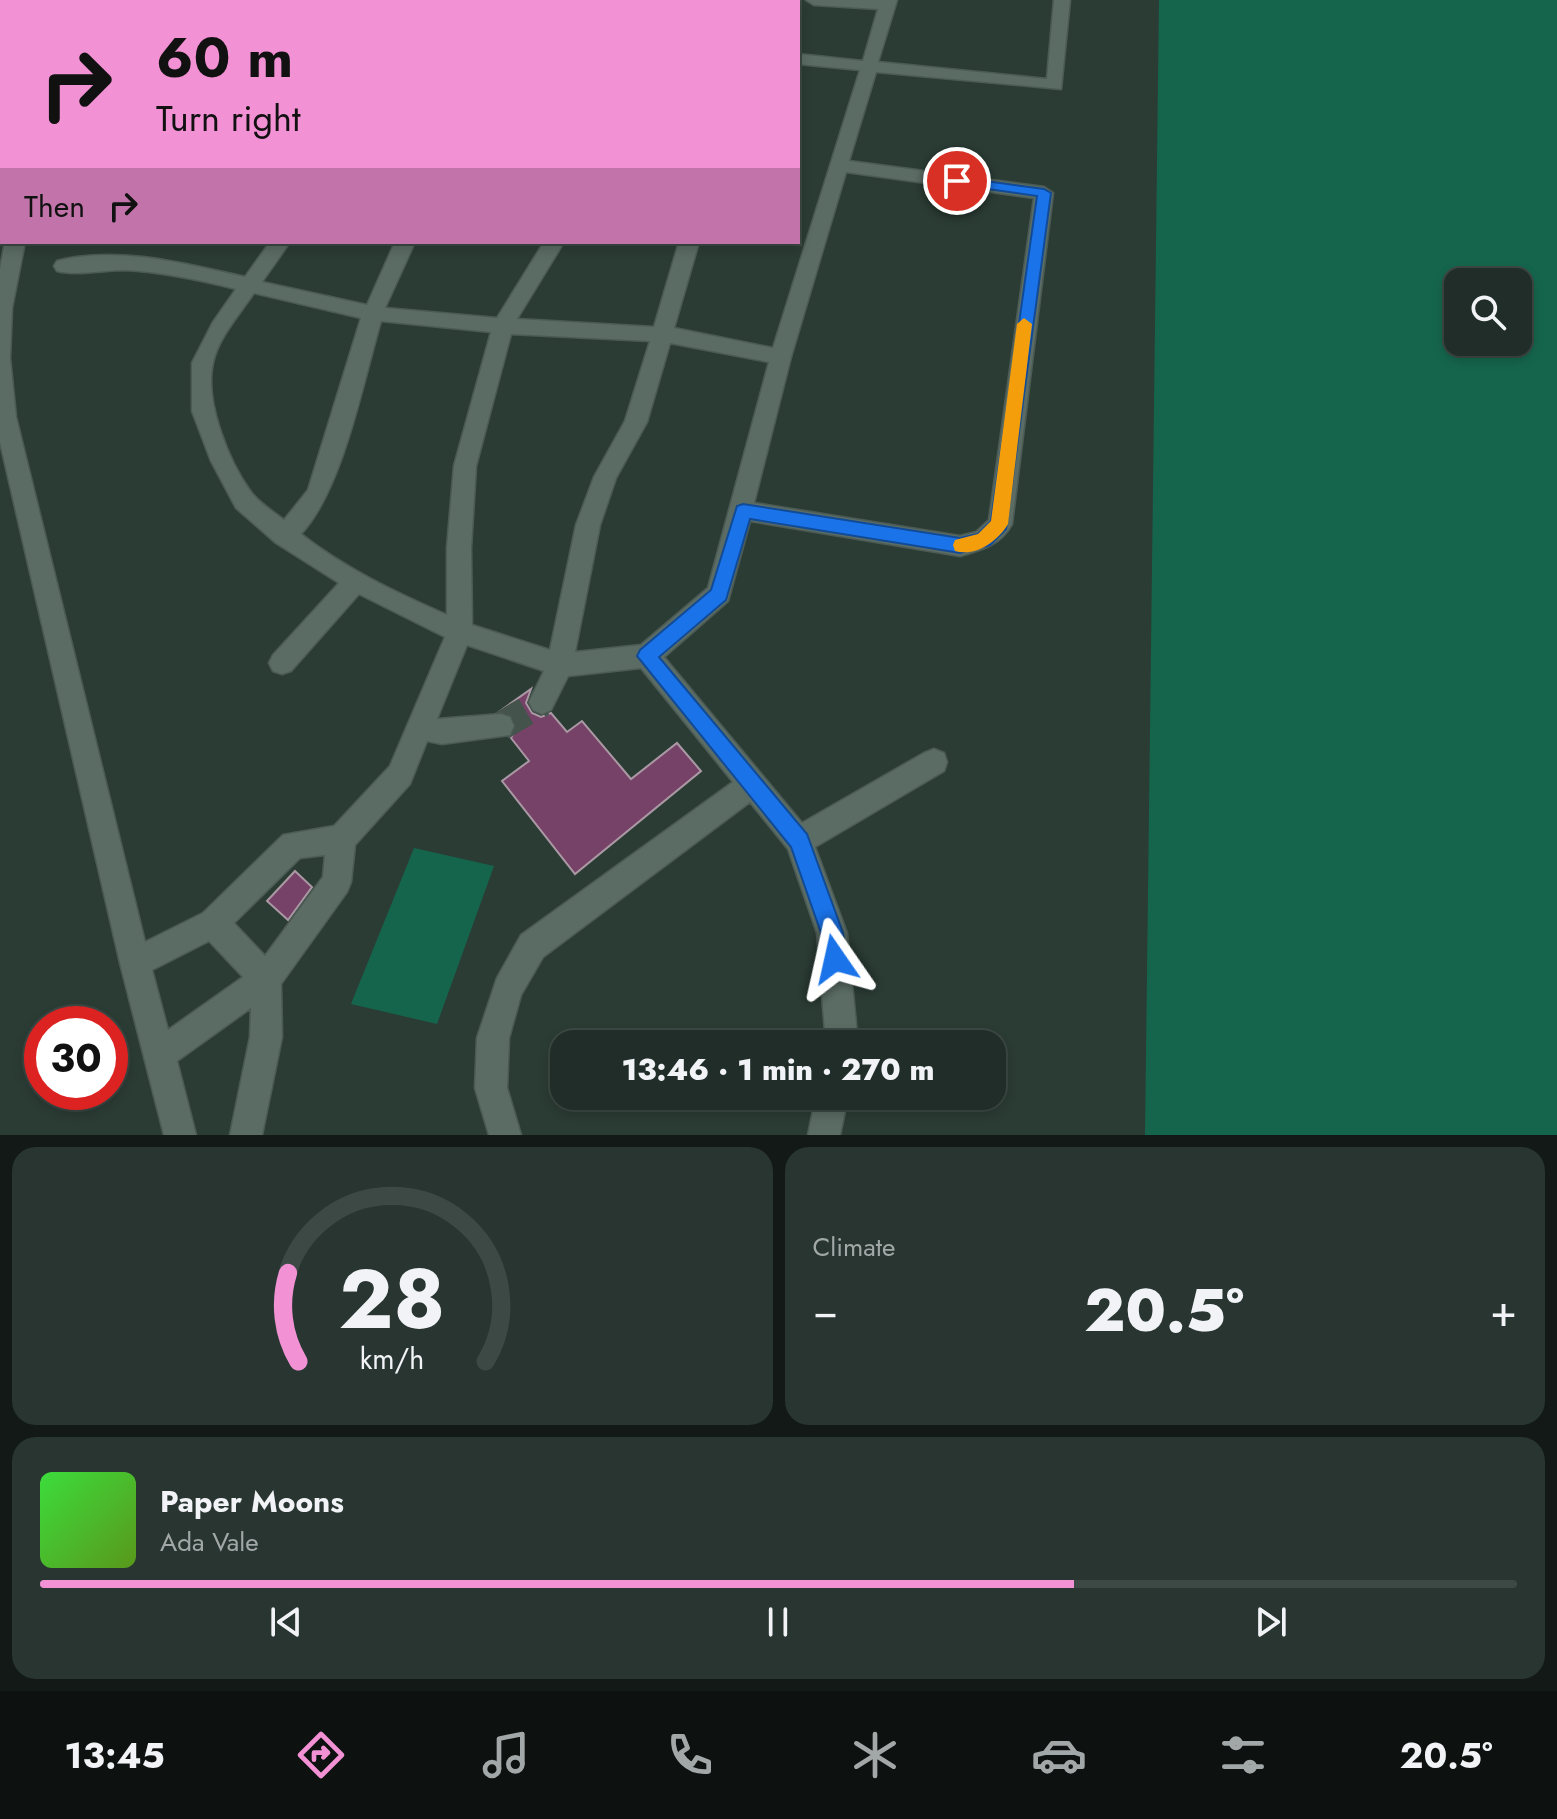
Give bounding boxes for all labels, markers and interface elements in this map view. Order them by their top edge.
text: 60 m [156,17,293,98]
icon: right [24,32,128,136]
text: Turn right [156,92,301,144]
pin [923,147,991,215]
icon: arrive [935,159,979,203]
icon: right [101,184,145,228]
text: Then [24,185,85,228]
map controls [1444,268,1532,356]
button: search [1444,268,1532,356]
position arrow [793,917,877,1001]
speed limit sign: 30 [24,1006,128,1110]
text: 13:46 · 1 min · 270 m [621,1048,935,1091]
text: Climate [813,1228,895,1266]
text: 28 [339,1239,446,1359]
text: 20.5° [1084,1267,1244,1354]
text: − [813,1279,838,1343]
text: + [1490,1279,1517,1343]
text: km/h [360,1338,425,1380]
text: Paper Moons [160,1480,344,1523]
text: Ada Vale [160,1523,259,1561]
icon: previous [264,1600,308,1644]
icon: pause [756,1600,800,1644]
icon: next [1249,1600,1293,1644]
icon: directions [293,1727,349,1783]
icon: music [478,1727,534,1783]
icon: phone [662,1727,718,1783]
icon: climate [847,1727,903,1783]
icon: car [1031,1727,1087,1783]
icon: filters [1215,1727,1271,1783]
text: 13:45 [64,1729,165,1781]
text: 20.5° [1400,1729,1493,1781]

